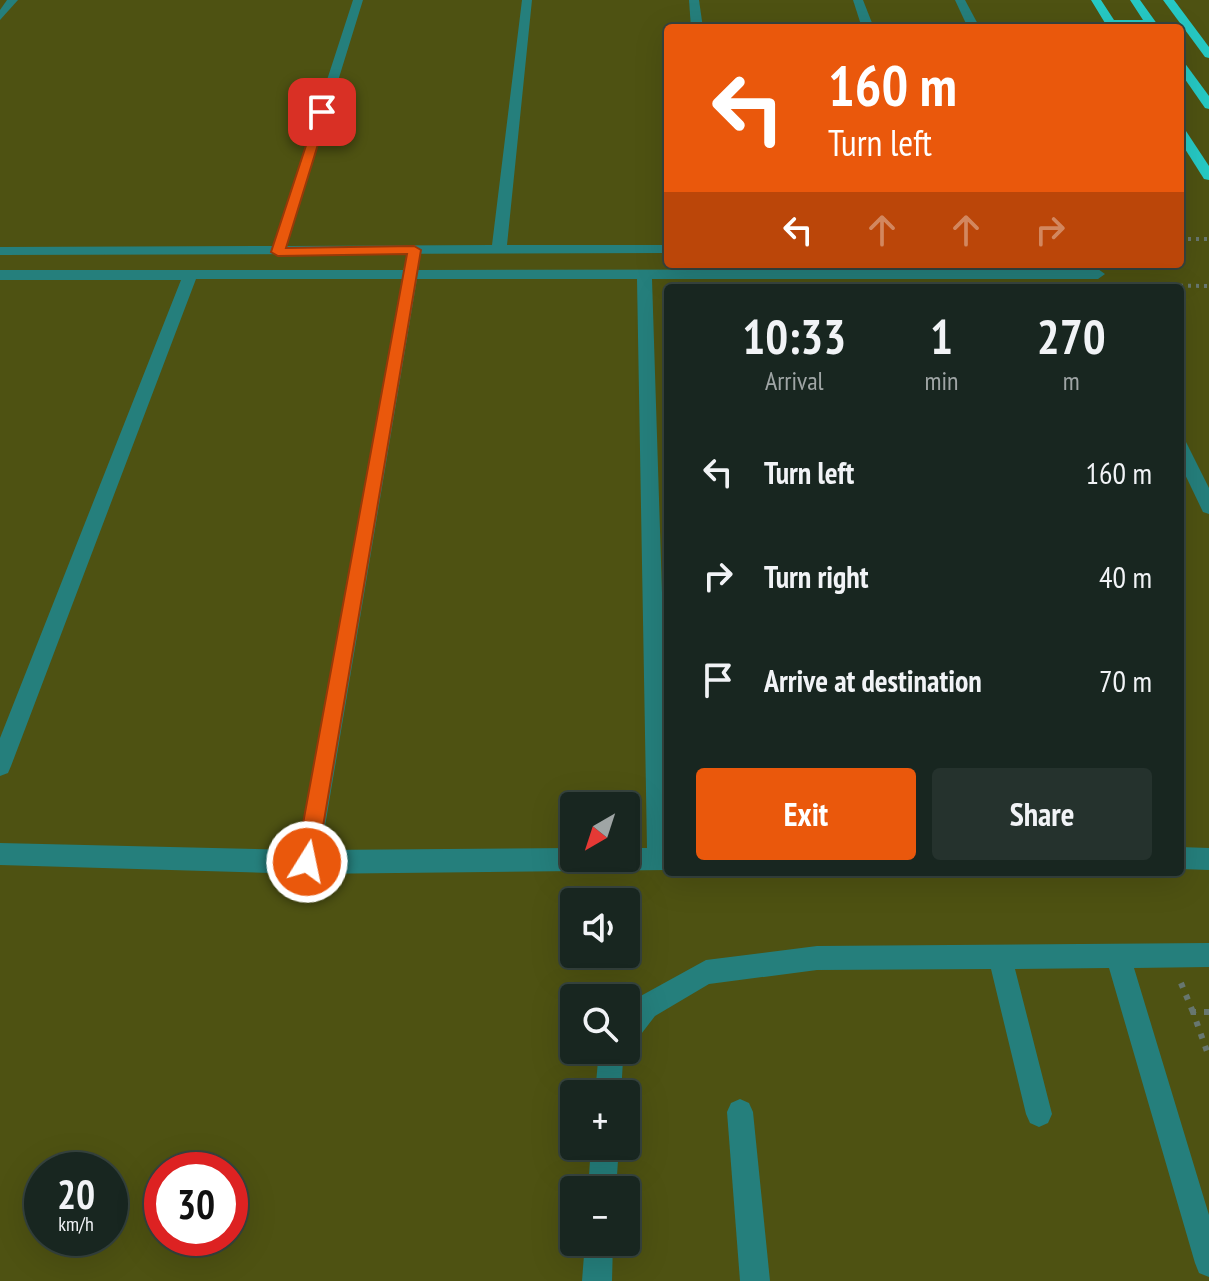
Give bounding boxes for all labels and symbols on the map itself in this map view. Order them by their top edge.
pin [288,78,356,146]
north arrow [560,792,640,872]
position arrow [265,820,349,904]
speed limit sign: 30 [144,1152,248,1256]

